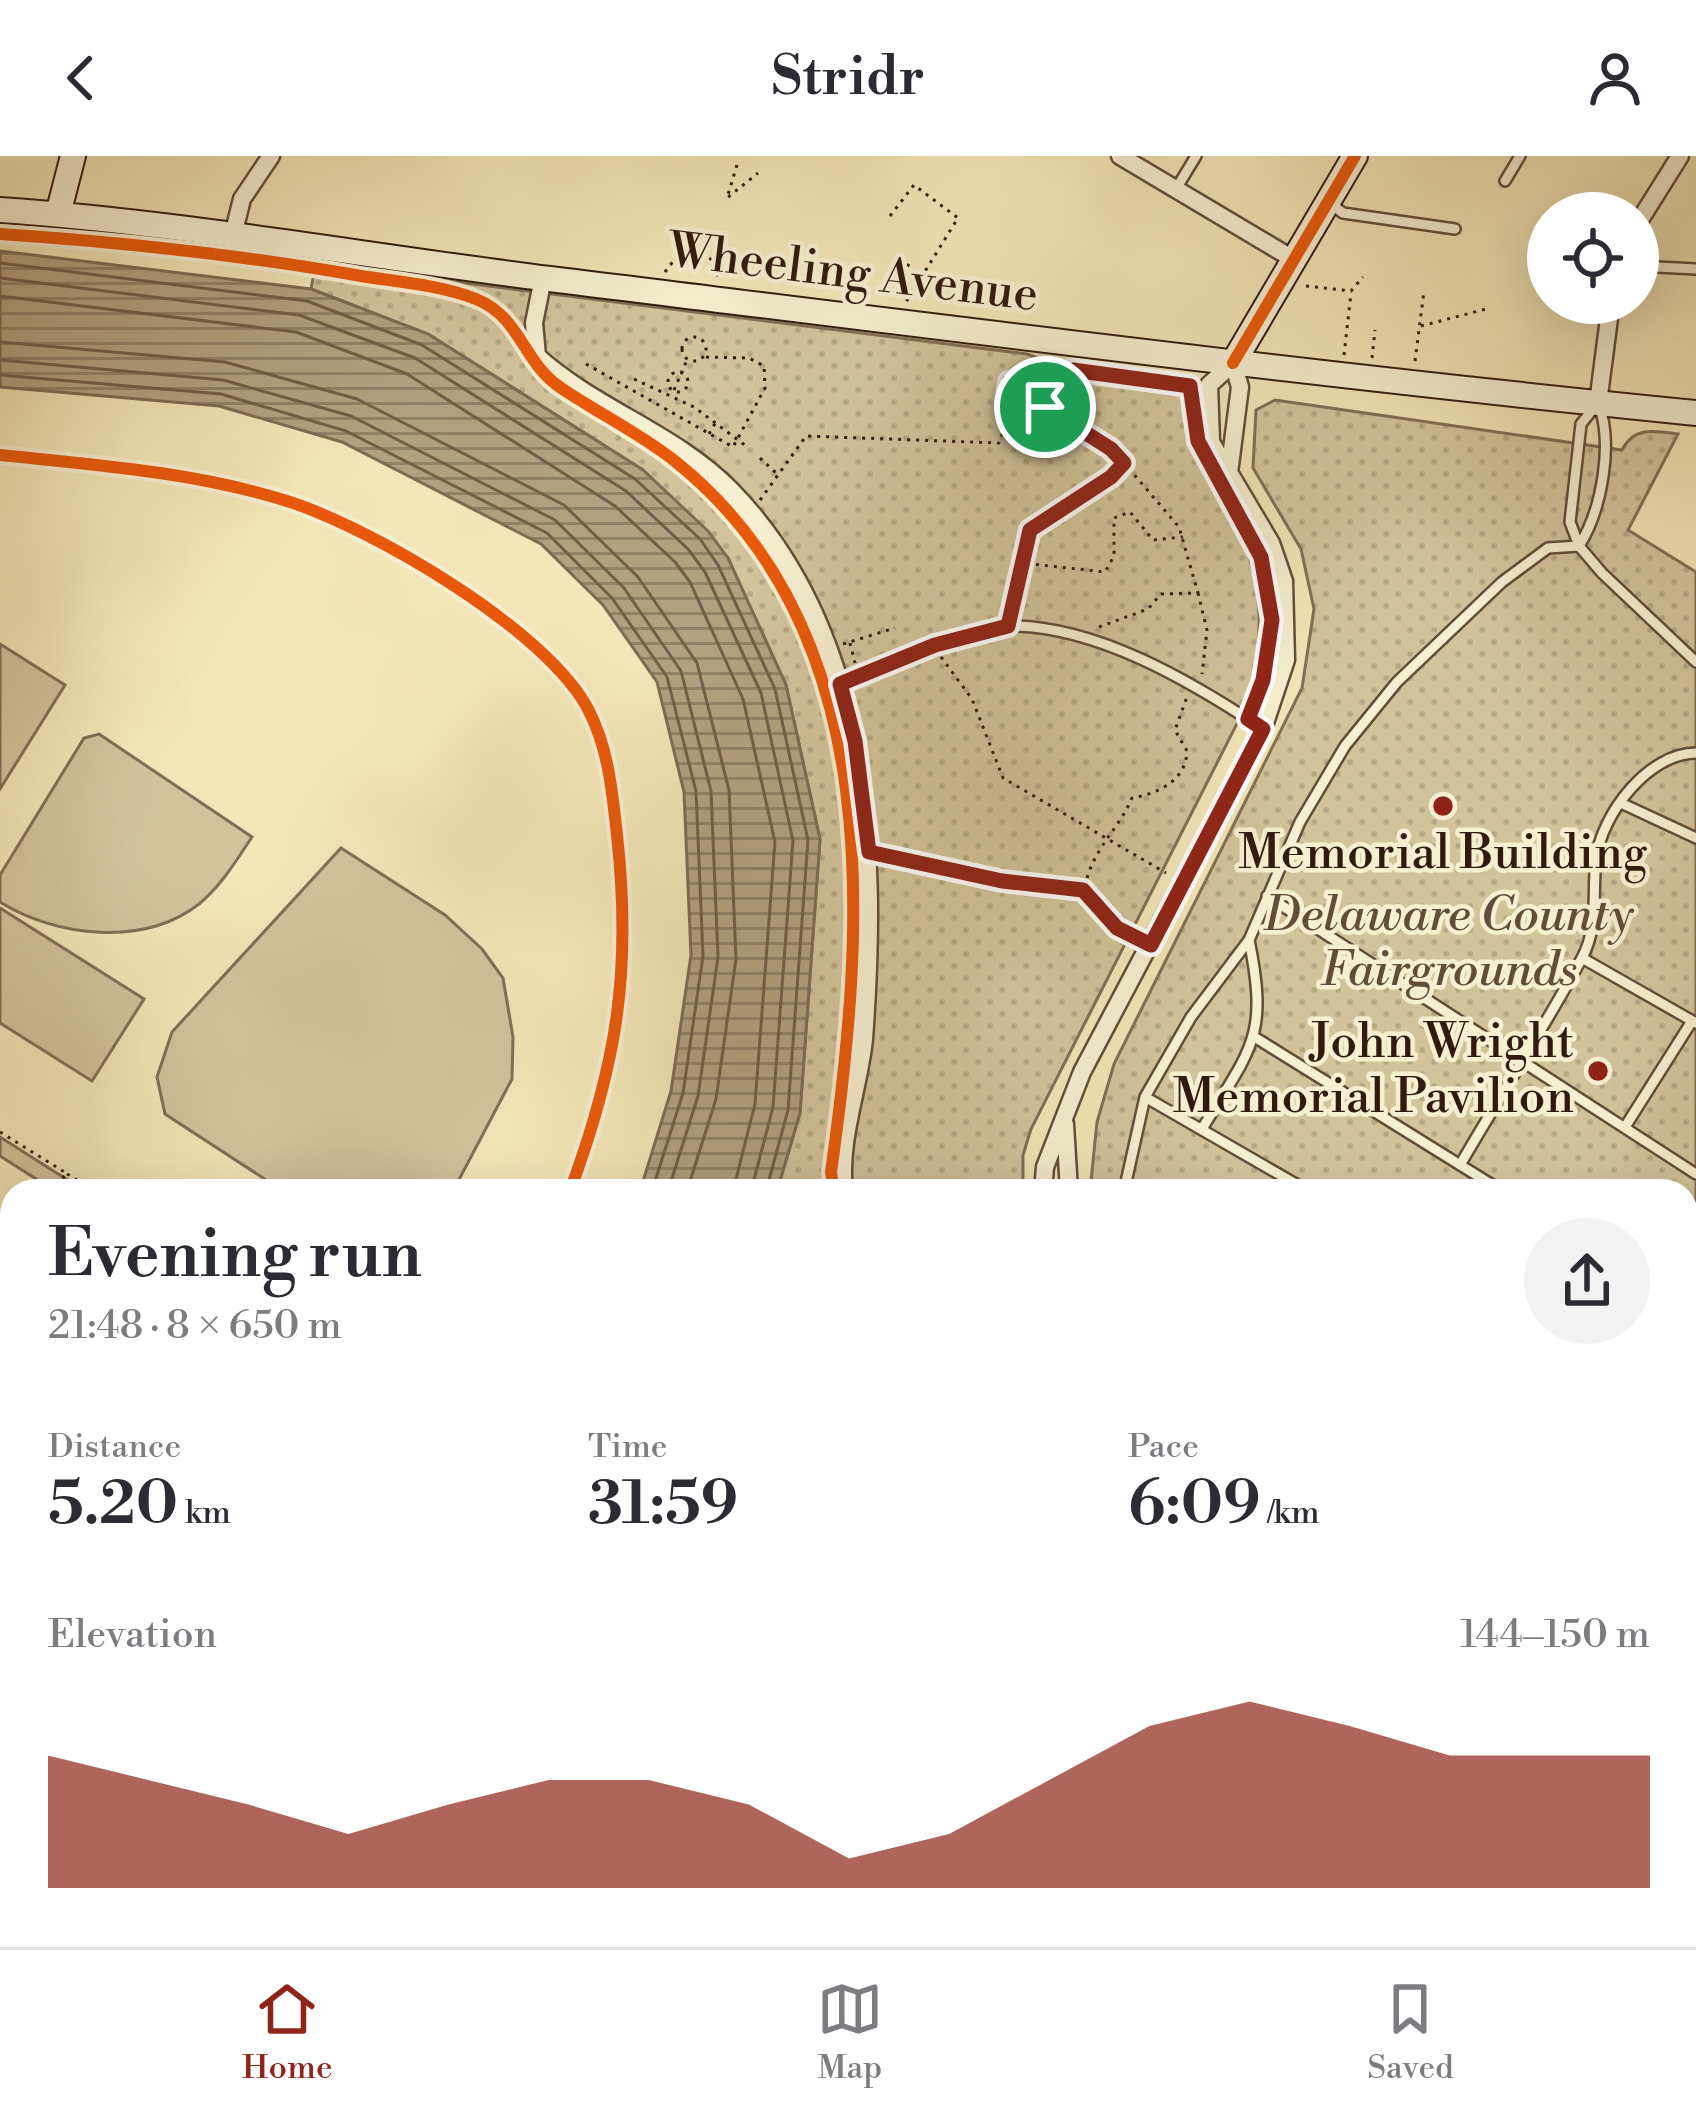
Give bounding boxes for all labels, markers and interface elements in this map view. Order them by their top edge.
text: Stridr [771,44,925,112]
icon: back [48,45,114,111]
icon: person [1582,45,1648,111]
map controls [1527,192,1659,324]
button: locate [1527,192,1659,324]
street label: Wheeling Avenue [663,221,1041,326]
pin [994,356,1096,458]
icon: arrive [1012,374,1078,440]
marker: Memorial Building [1430,793,1456,819]
place label: Memorial Building [1238,824,1648,884]
park label: Delaware County Fairgrounds [1263,886,1635,1001]
place label: John Wright Memorial Pavilion [1173,1013,1574,1128]
marker: John Wright Memorial Pavilion [1585,1058,1611,1084]
text: Evening run [48,1215,422,1298]
button: share [1524,1218,1650,1344]
text: 21:48 · 8 × 650 m [48,1302,342,1351]
text: Distance [48,1427,181,1468]
text: Time [588,1427,667,1468]
text: Pace [1128,1427,1199,1468]
text: 5.20 [48,1468,178,1543]
text: 31:59 [588,1468,738,1543]
text: 6:09 [1128,1468,1260,1543]
text: km [178,1493,231,1534]
text: /km [1260,1493,1320,1534]
text: Elevation [48,1611,217,1660]
text: 144–150 m [1460,1611,1650,1660]
tab: Home [242,1976,333,2089]
tab: Map [817,1976,883,2089]
tab: Saved [1367,1976,1454,2089]

